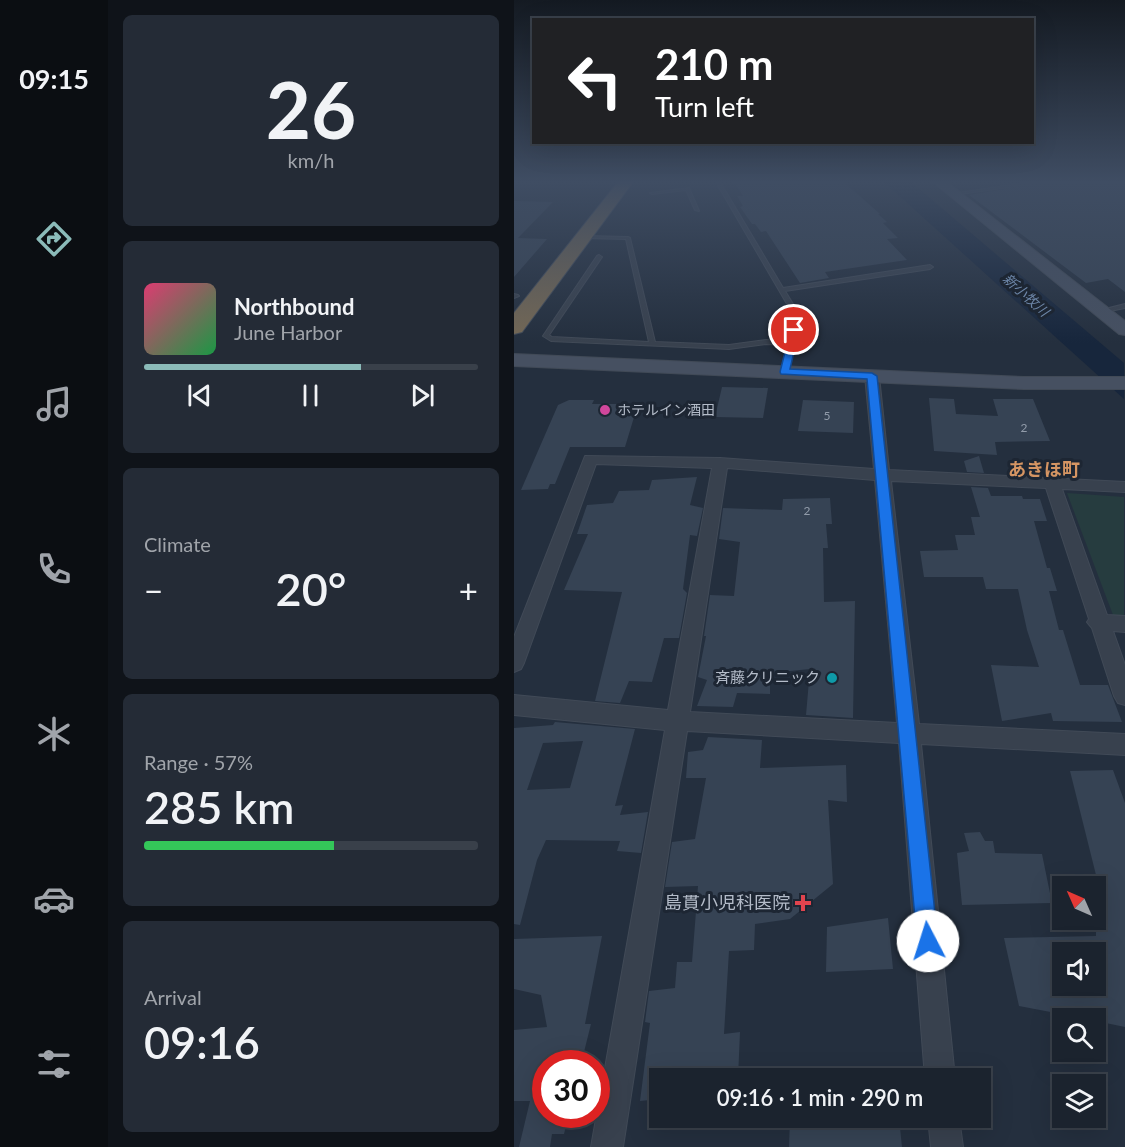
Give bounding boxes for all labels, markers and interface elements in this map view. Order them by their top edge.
text: 210 m [655,39,773,89]
icon: left [556,42,634,120]
text: 09:15 [19,62,89,95]
text: 26 [266,62,356,156]
text: Turn left [655,90,754,123]
text: km/h [288,148,334,172]
icon: directions [33,218,75,260]
water label: 新小牧川 [1000,270,1054,321]
text: Northbound [234,293,354,320]
pin [768,304,819,355]
icon: arrive [777,313,810,346]
text: June Harbor [234,320,342,344]
icon: previous [183,379,216,412]
icon: pause [294,379,327,412]
icon: next [406,379,439,412]
icon: music [33,383,75,425]
place label: ホテルイン酒田 [617,401,715,418]
marker: ホテルイン酒田 [598,403,612,417]
house number: 5 [824,408,831,423]
house number: 2 [1021,420,1028,435]
district label: あきほ町 [1008,458,1080,480]
house number: 2 [804,503,811,518]
text: Climate [144,532,211,556]
icon: phone [33,548,75,590]
text: 20° [276,562,346,616]
text: − [144,570,163,610]
text: + [459,570,478,610]
place label: 斉藤クリニック [715,668,820,686]
marker: 斉藤クリニック [825,671,839,685]
icon: climate [33,713,75,755]
text: Range · 57% [144,750,253,774]
text: 285 km [144,780,294,834]
north arrow [1052,876,1106,930]
map controls [1052,876,1106,1128]
icon: car [33,878,75,920]
place label: 島貫小児科医院 [664,891,790,913]
marker: 島貫小児科医院 [794,894,812,912]
position arrow [896,909,960,973]
button: sound [1052,942,1106,996]
text: Arrival [144,985,202,1009]
button: search [1052,1008,1106,1062]
text: 09:16 [144,1015,260,1069]
icon: filters [33,1043,75,1085]
speed limit sign: 30 [532,1050,610,1128]
button: layers [1052,1074,1106,1128]
text: 09:16 · 1 min · 290 m [717,1084,923,1111]

